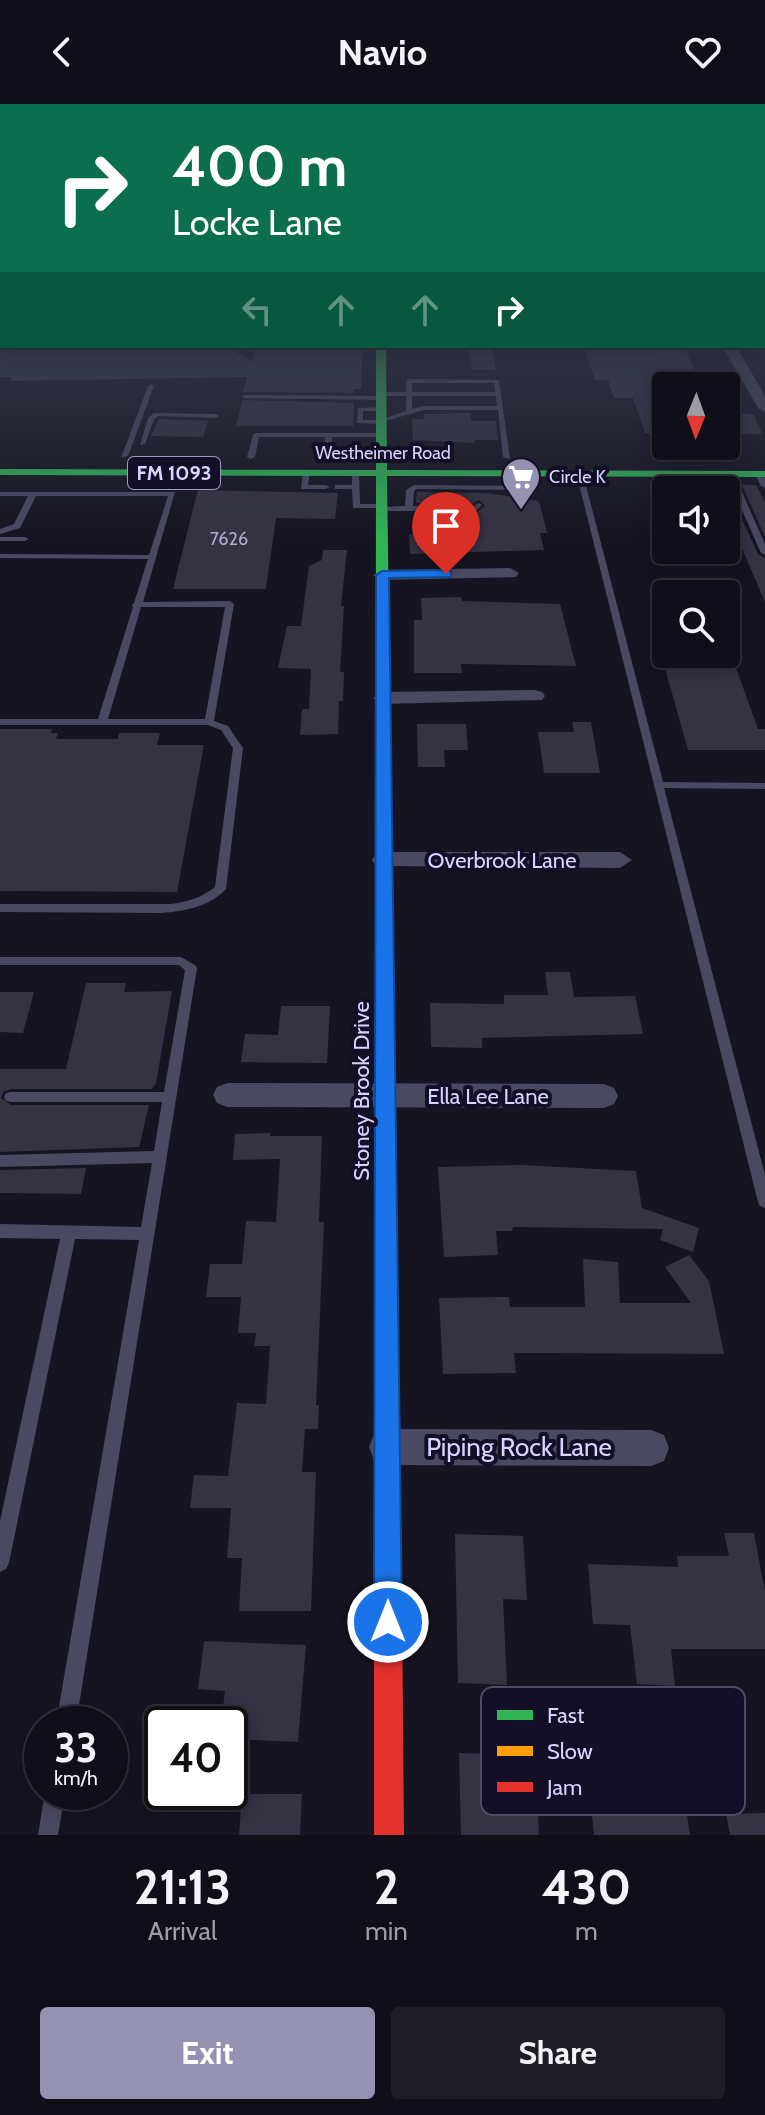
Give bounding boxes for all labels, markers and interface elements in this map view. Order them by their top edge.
icon: back [40,30,84,74]
text: Navio [338,30,427,74]
icon: heart [681,30,725,74]
text: 400 m [172,132,347,200]
icon: right [40,136,144,240]
text: Locke Lane [172,200,342,244]
icon: left [235,288,279,332]
icon: ahead [319,288,363,332]
icon: ahead [403,288,447,332]
icon: right [487,288,531,332]
north arrow [652,372,740,460]
map controls [652,372,740,668]
street label: Westheimer Road [315,442,451,464]
supermarket icon: Circle K [500,456,542,511]
road number: FM 1093 [128,457,220,489]
place label: Circle K [549,466,607,488]
button: sound [652,476,740,564]
pin [412,492,480,574]
icon: arrive [424,504,468,548]
house number: 7626 [210,528,248,550]
button: search [652,580,740,668]
street label: Overbrook Lane [428,847,576,874]
street label: Stoney Brook Drive [348,1001,375,1181]
street label: Ella Lee Lane [427,1083,549,1110]
street label: Piping Rock Lane [426,1431,612,1463]
position arrow [346,1580,430,1664]
legend [481,1687,745,1815]
text: Fast [547,1702,585,1729]
speed limit sign: 40 [144,1706,248,1810]
text: 33 [54,1723,98,1772]
text: Slow [547,1738,593,1765]
text: km/h [54,1766,98,1790]
text: Jam [546,1774,582,1801]
text: 21:13 [134,1858,231,1916]
text: 2 [374,1858,399,1916]
text: 430 [542,1858,631,1916]
text: Arrival [148,1915,217,1947]
text: min [365,1915,408,1947]
text: m [575,1915,598,1947]
button: Exit [40,2007,375,2099]
button: Share [391,2007,725,2099]

